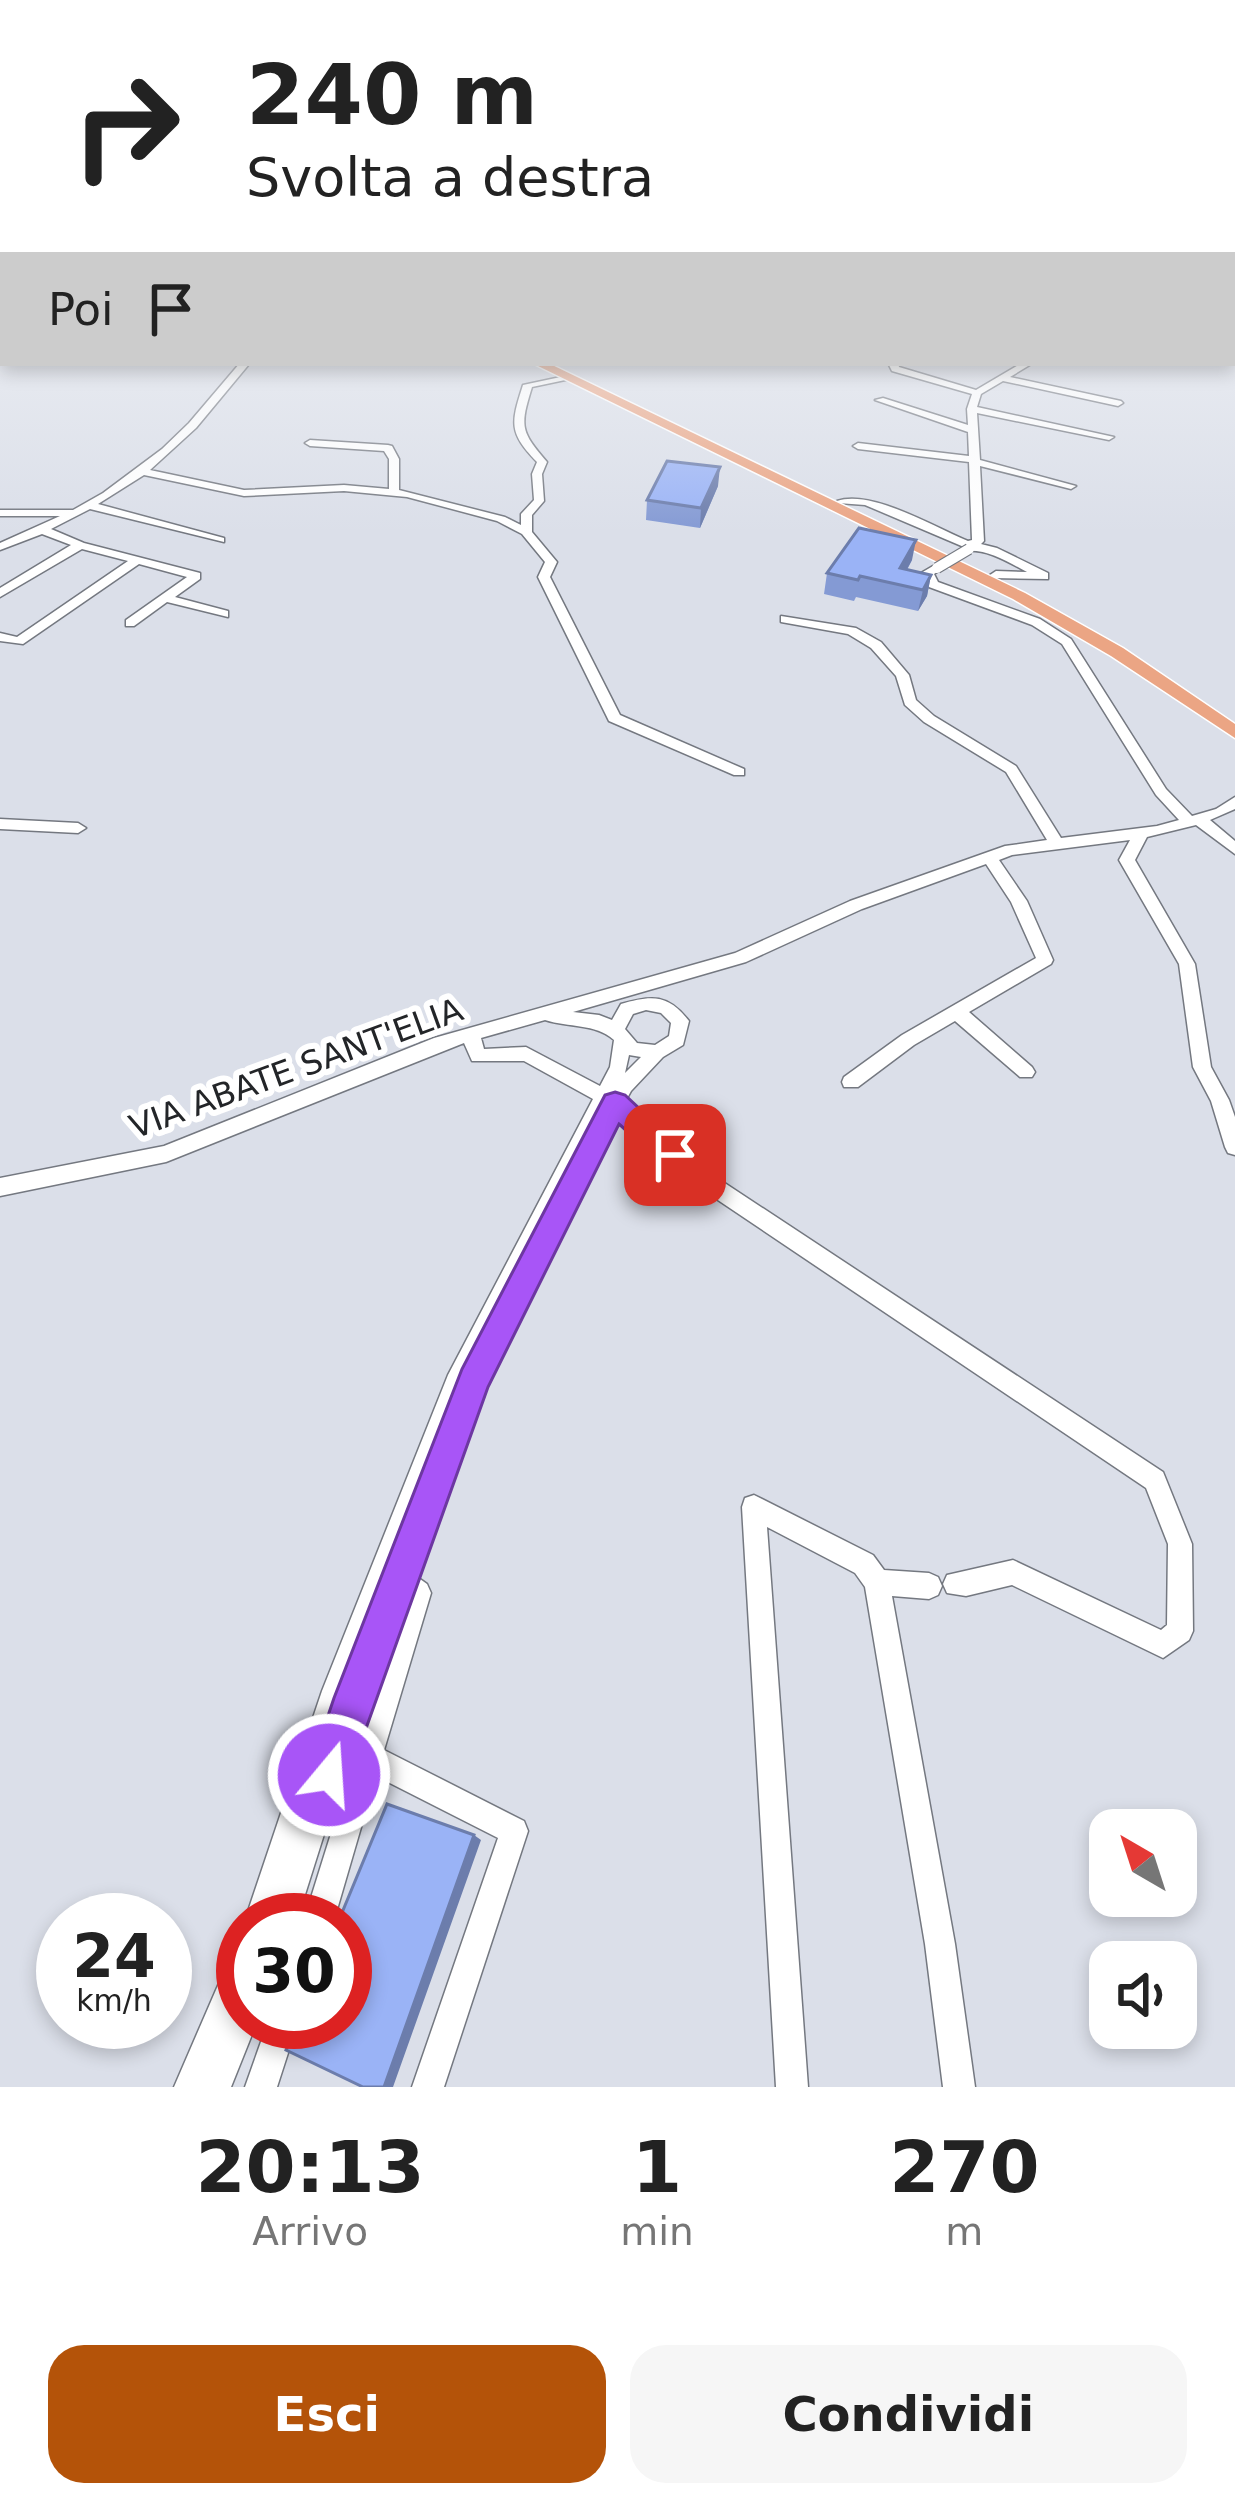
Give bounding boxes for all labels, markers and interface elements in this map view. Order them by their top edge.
text: 240 m [246,46,538,144]
icon: right [48,48,204,204]
text: Svolta a destra [246,146,654,209]
icon: arrive [138,276,204,342]
text: Poi [48,283,114,336]
street label: VIA ABATE SANT'ELIA [124,989,468,1146]
pin [624,1104,726,1206]
icon: arrive [642,1122,708,1188]
position arrow [266,1712,392,1838]
north arrow [1089,1809,1197,1917]
map controls [1089,1809,1197,2049]
speed limit sign: 30 [216,1893,372,2049]
text: 24 [72,1921,156,1991]
button: sound [1089,1941,1197,2049]
text: km/h [76,1983,152,2018]
text: 20:13 [195,2125,425,2209]
text: 1 [632,2125,682,2209]
text: 270 [889,2125,1039,2209]
text: Arrivo [252,2209,368,2254]
text: min [620,2209,694,2254]
text: m [945,2209,983,2254]
button: Esci [48,2345,606,2483]
button: Condividi [630,2345,1187,2483]

